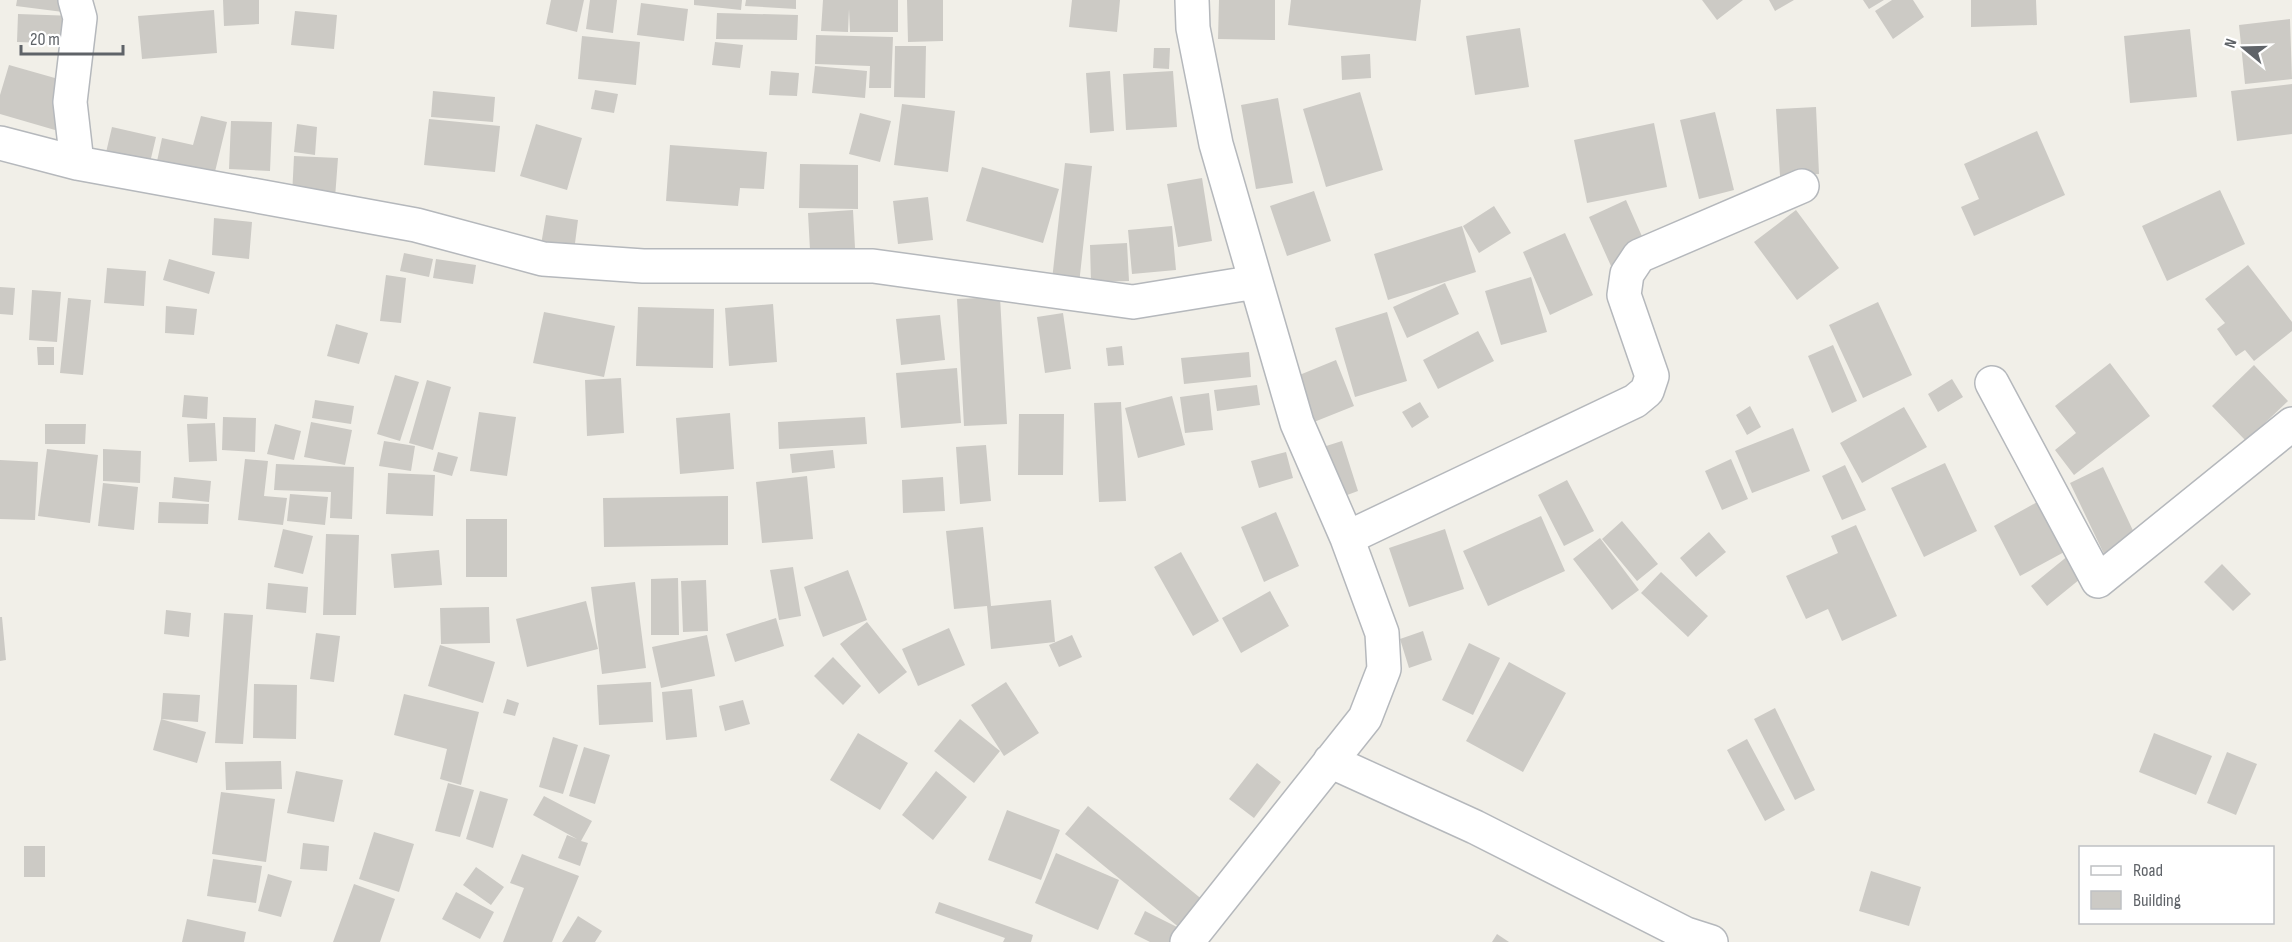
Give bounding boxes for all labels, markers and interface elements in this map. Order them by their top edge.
scale bar [21,18,123,56]
north arrow [2214,18,2274,78]
text: 20 m [30,29,60,50]
text: N [2221,36,2242,51]
legend [2079,846,2274,924]
text: Road [2133,860,2163,881]
text: Building [2133,890,2181,911]

